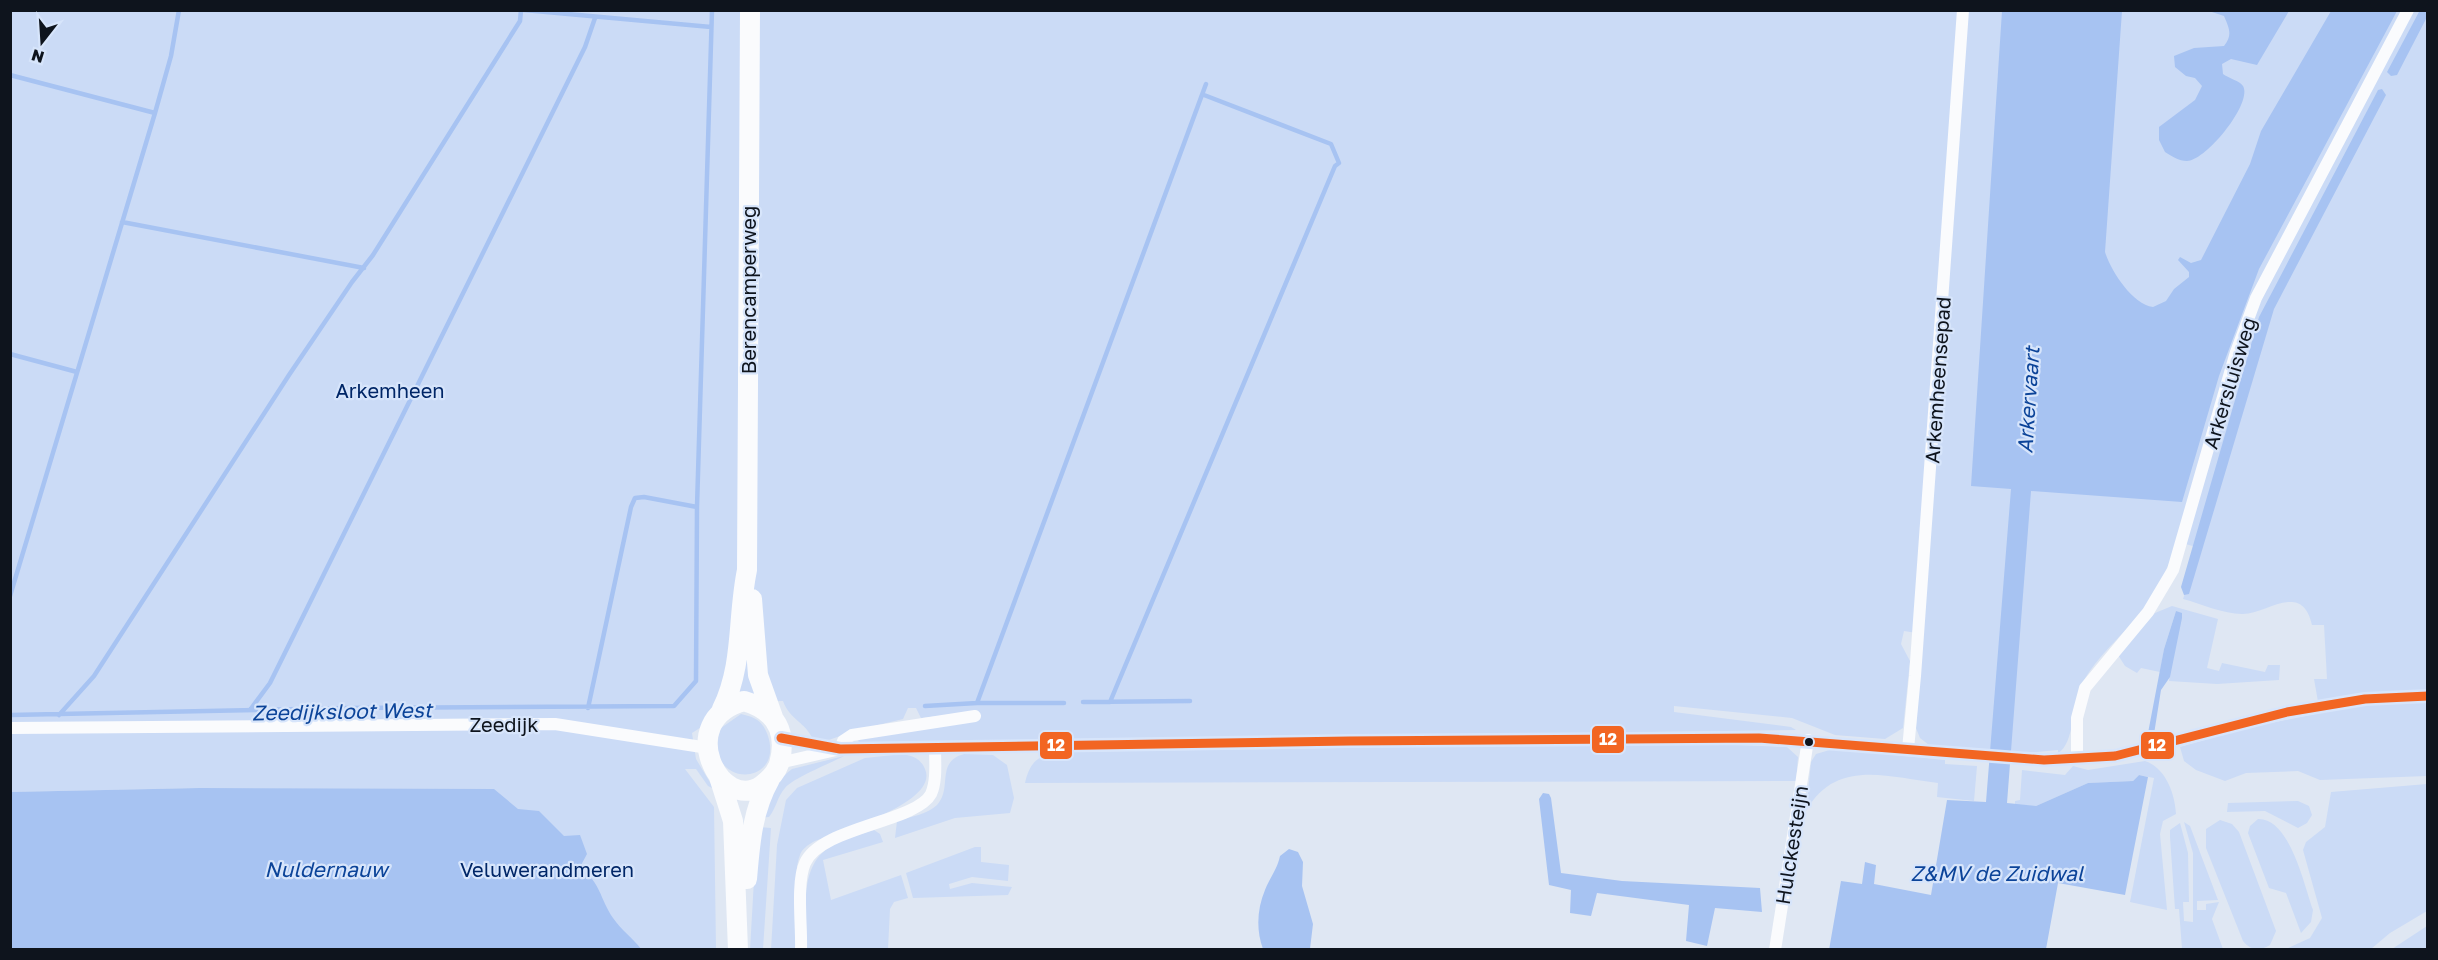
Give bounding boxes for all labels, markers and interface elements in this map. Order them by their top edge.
north arrow [12,12,72,72]
text: N [29,45,46,68]
street label: Berencamperweg [736,206,760,374]
street label: Arkemheensepad [1919,296,1955,464]
street label: Arkersluisweg [2198,314,2260,452]
water label: Arkervaart [2011,343,2045,454]
park label: Arkemheen [335,378,445,402]
water label: Zeedijksloot West [252,696,435,726]
street label: Zeedijk [469,712,539,736]
line badge: 12 [1591,725,1625,754]
text: 12 [1599,729,1617,749]
line badge: 12 [1039,731,1073,760]
line badge: 12 [2140,731,2175,760]
text: 12 [1047,735,1065,755]
text: 12 [2148,735,2166,755]
unlabelled marker [1803,736,1815,748]
street label: Hulckesteijn [1770,784,1812,906]
water label: Nuldernauw [265,856,390,882]
park label: Veluwerandmeren [460,857,634,881]
water label: Z&MV de Zuidwal [1911,860,2085,886]

